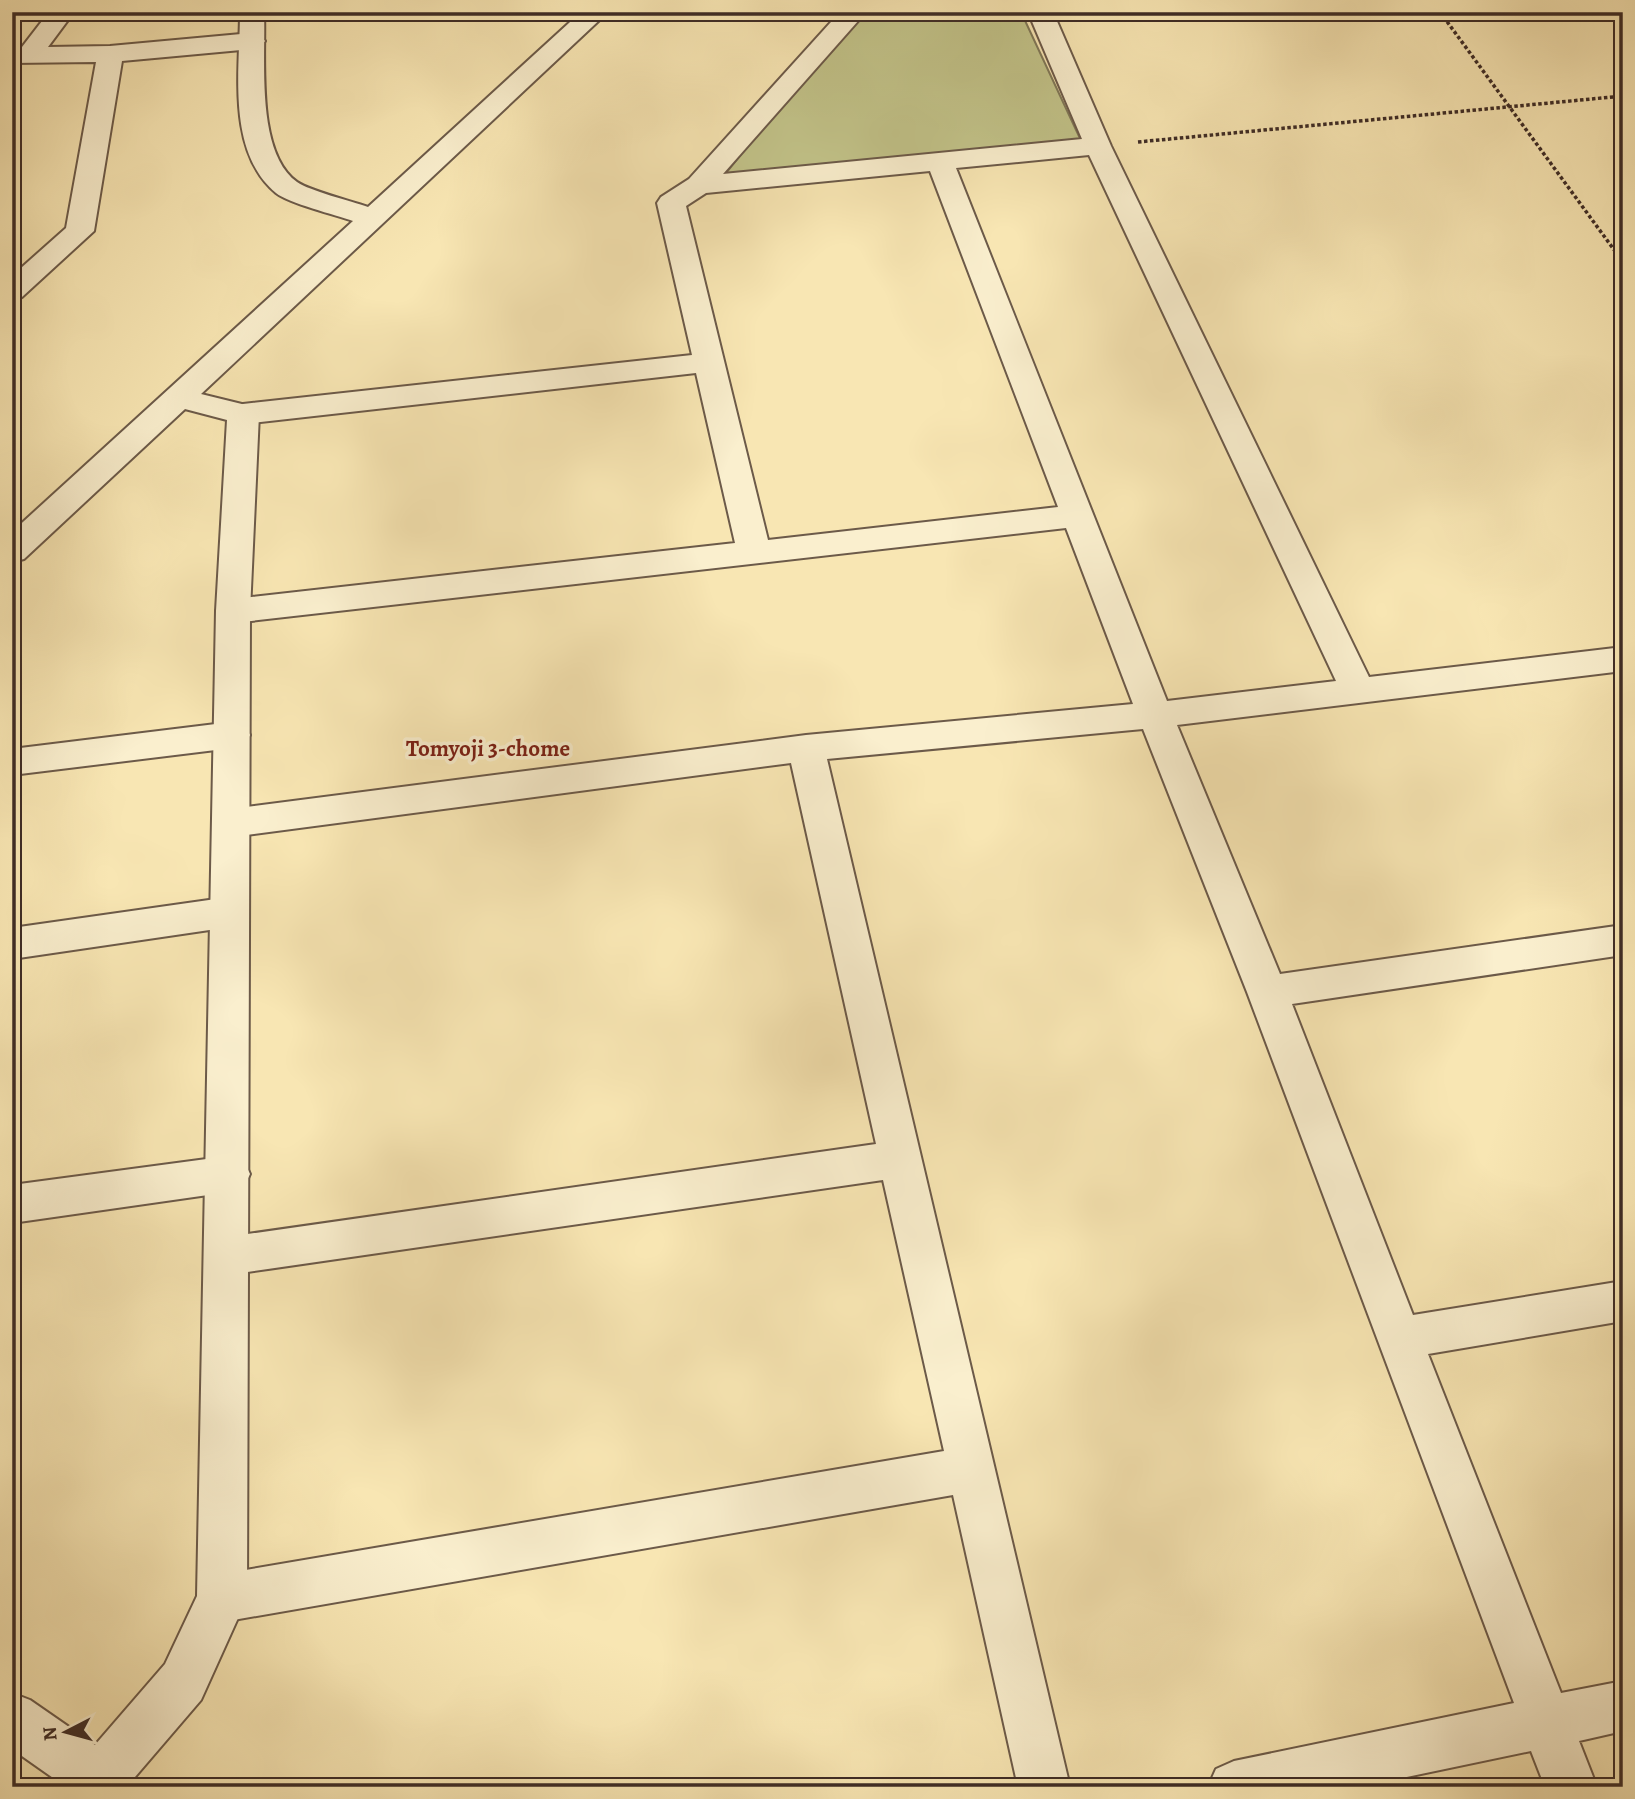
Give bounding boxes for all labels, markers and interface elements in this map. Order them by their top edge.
district label: Tomyoji 3-chome [406,733,570,764]
north arrow [32,1698,102,1768]
text: N [36,1725,64,1742]

